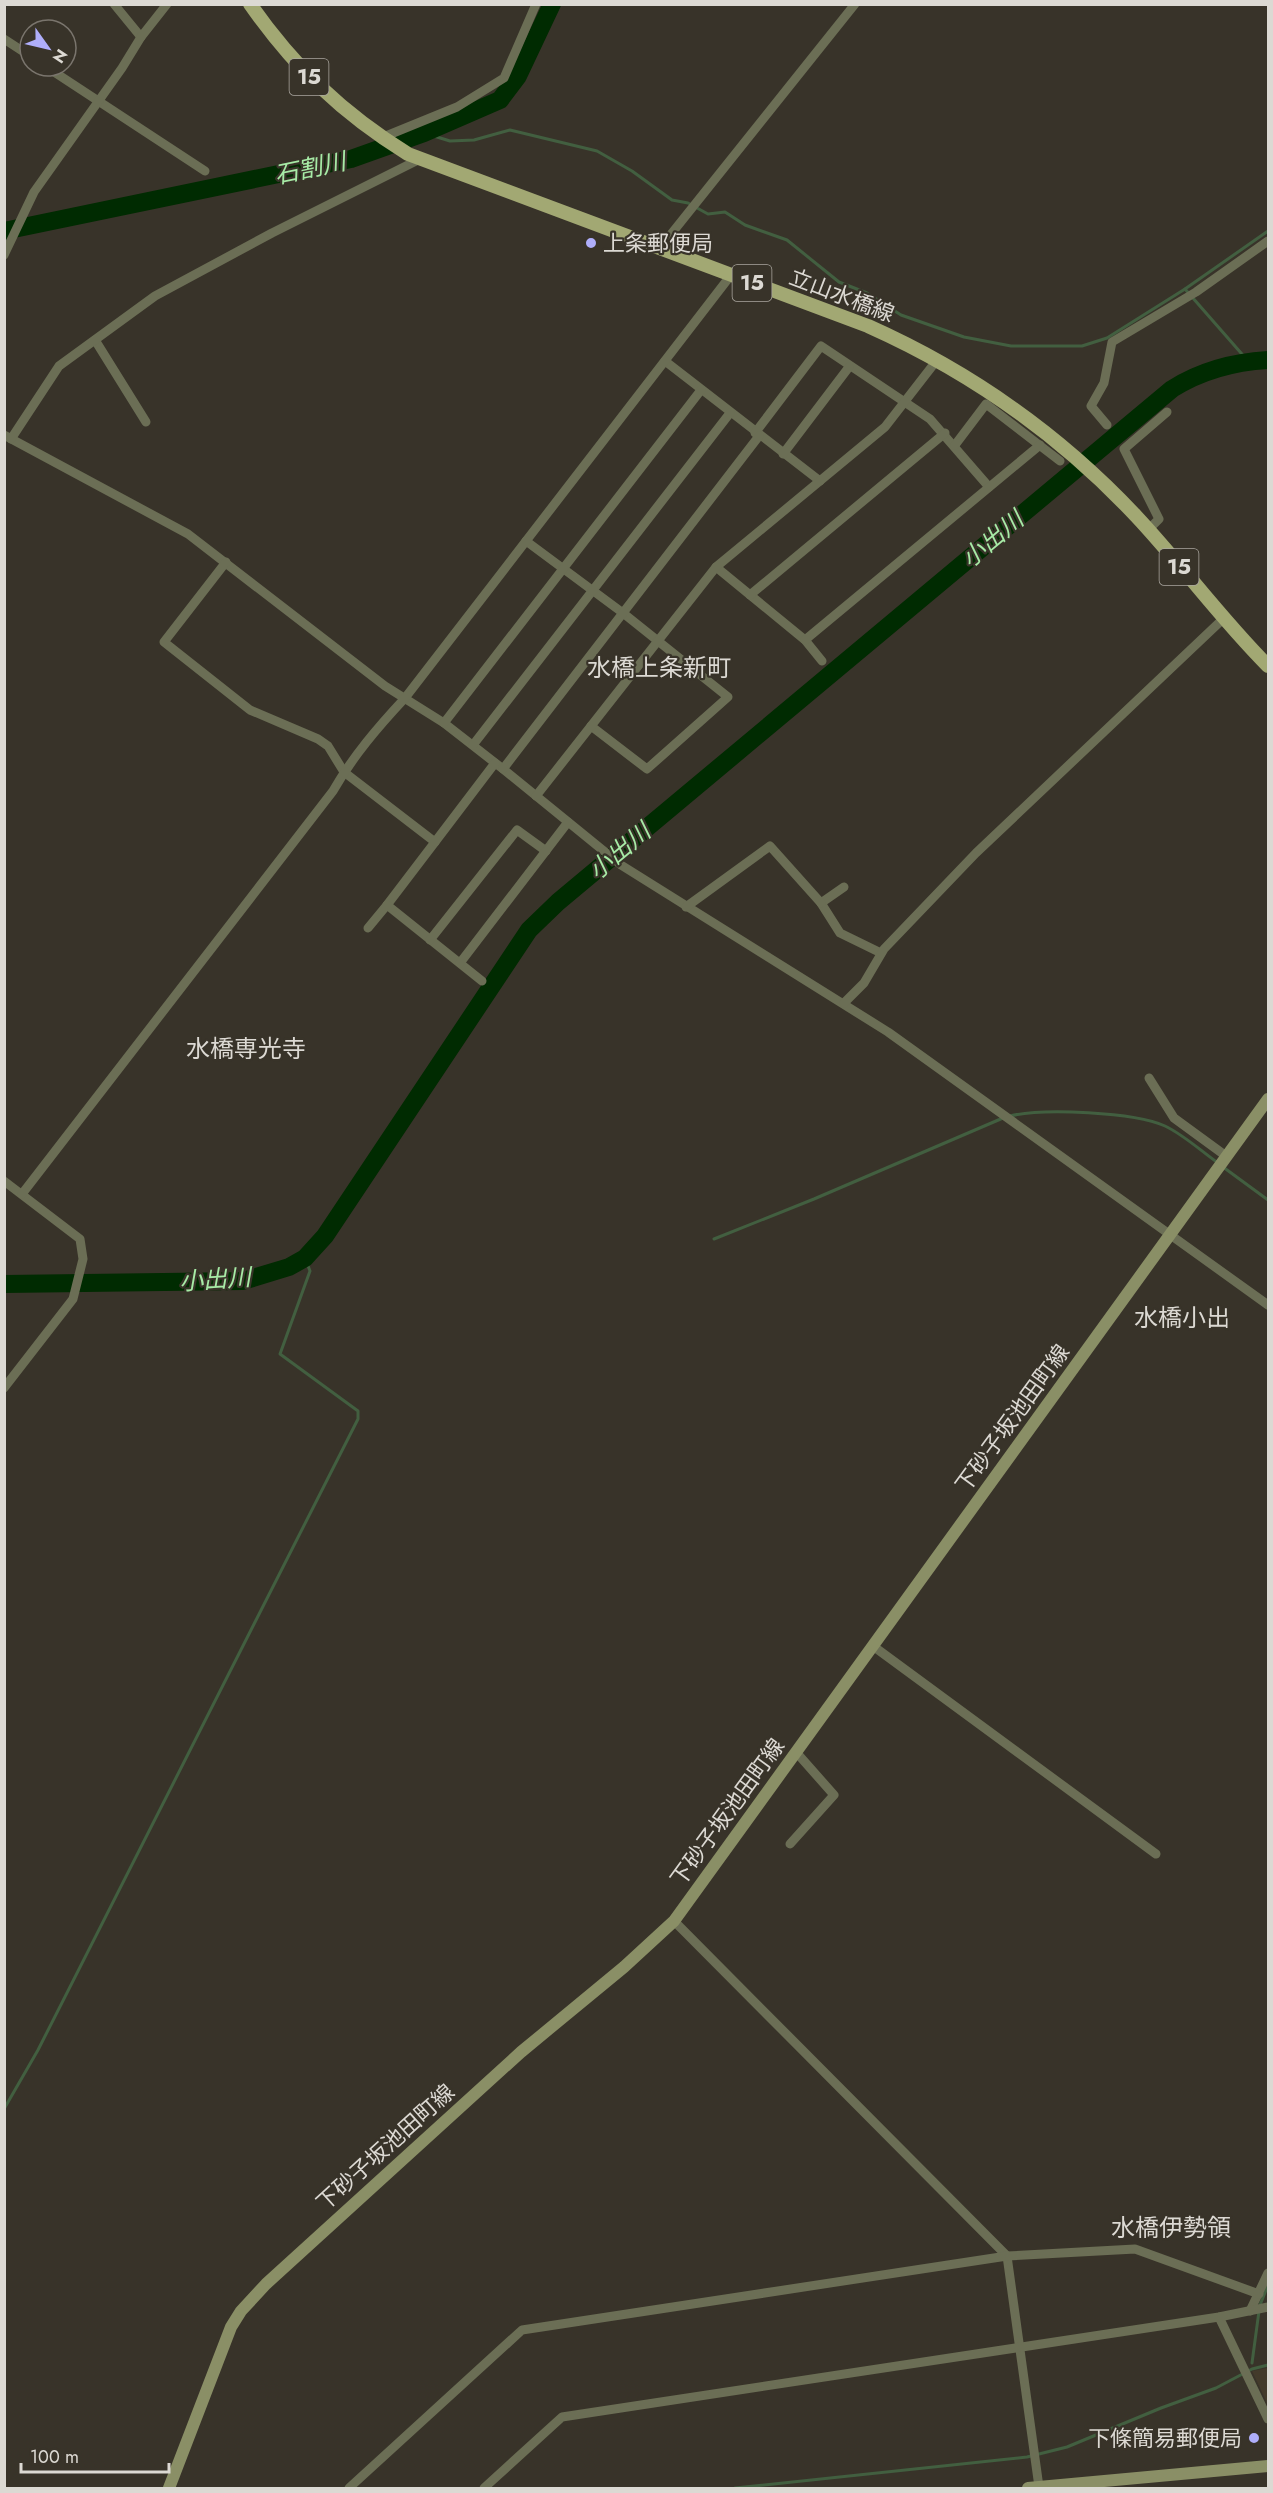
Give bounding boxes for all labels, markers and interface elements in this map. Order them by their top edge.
north arrow [18,18,78,78]
text: N [47,44,73,68]
road number: 15 [290,59,328,95]
water label: 石割川 [271,143,352,193]
place label: 上条郵便局 [603,227,713,259]
marker: 上条郵便局 [584,236,598,250]
street label: 立山水橋線 [785,260,899,330]
road number: 15 [732,265,771,301]
water label: 小出川 [953,501,1033,576]
road number: 15 [1160,549,1198,585]
district label: 水橋上条新町 [587,650,731,685]
water label: 小出川 [580,813,660,888]
district label: 水橋専光寺 [186,1031,306,1066]
water label: 小出川 [178,1259,255,1299]
district label: 水橋小出 [1134,1300,1230,1335]
street label: 下砂子坂池田町線 [947,1337,1077,1499]
street label: 下砂子坂池田町線 [662,1731,792,1893]
street label: 下砂子坂池田町線 [309,2076,461,2218]
district label: 水橋伊勢領 [1111,2210,1231,2245]
place label: 下條簡易郵便局 [1088,2422,1242,2454]
marker: 下條簡易郵便局 [1247,2431,1261,2445]
scale bar [21,2436,170,2474]
text: 100 m [30,2444,79,2470]

